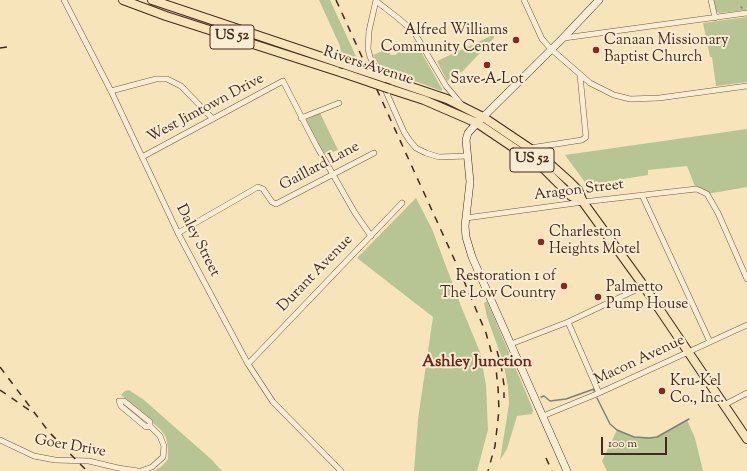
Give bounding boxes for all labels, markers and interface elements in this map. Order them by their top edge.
place label: Alfred Williams Community Center [381,22,508,57]
road number: US 52 [210,25,254,49]
place label: Canaan Missionary Baptist Church [604,32,728,67]
marker: Alfred Williams Community Center [511,35,521,45]
street label: Rivers Avenue [320,44,416,90]
marker: Canaan Missionary Baptist Church [591,45,601,55]
marker: Save-A-Lot [482,60,492,70]
street label: West Jimtown Drive [145,71,267,147]
place label: Save-A-Lot [450,71,524,89]
street label: Gaillard Lane [277,139,363,195]
road number: US 52 [510,148,554,172]
street label: Aragon Street [533,177,625,205]
street label: Daley Street [171,202,223,280]
place label: Charleston Heights Motel [549,224,640,259]
street label: Durant Avenue [275,232,357,316]
marker: Charleston Heights Motel [536,237,546,247]
place label: Restoration 1 of The Low Country [440,268,556,303]
place label: Palmetto Pump House [606,279,688,314]
marker: Restoration 1 of The Low Country [559,281,569,291]
marker: Palmetto Pump House [593,292,603,302]
street label: Macon Avenue [592,332,688,390]
district label: Ashley Junction [422,353,532,373]
place label: Kru-Kel Co., Inc. [670,373,724,408]
marker: Kru-Kel Co., Inc. [657,386,667,396]
scale bar [603,429,669,455]
street label: Goer Drive [33,432,107,462]
text: 100 m [608,435,637,453]

